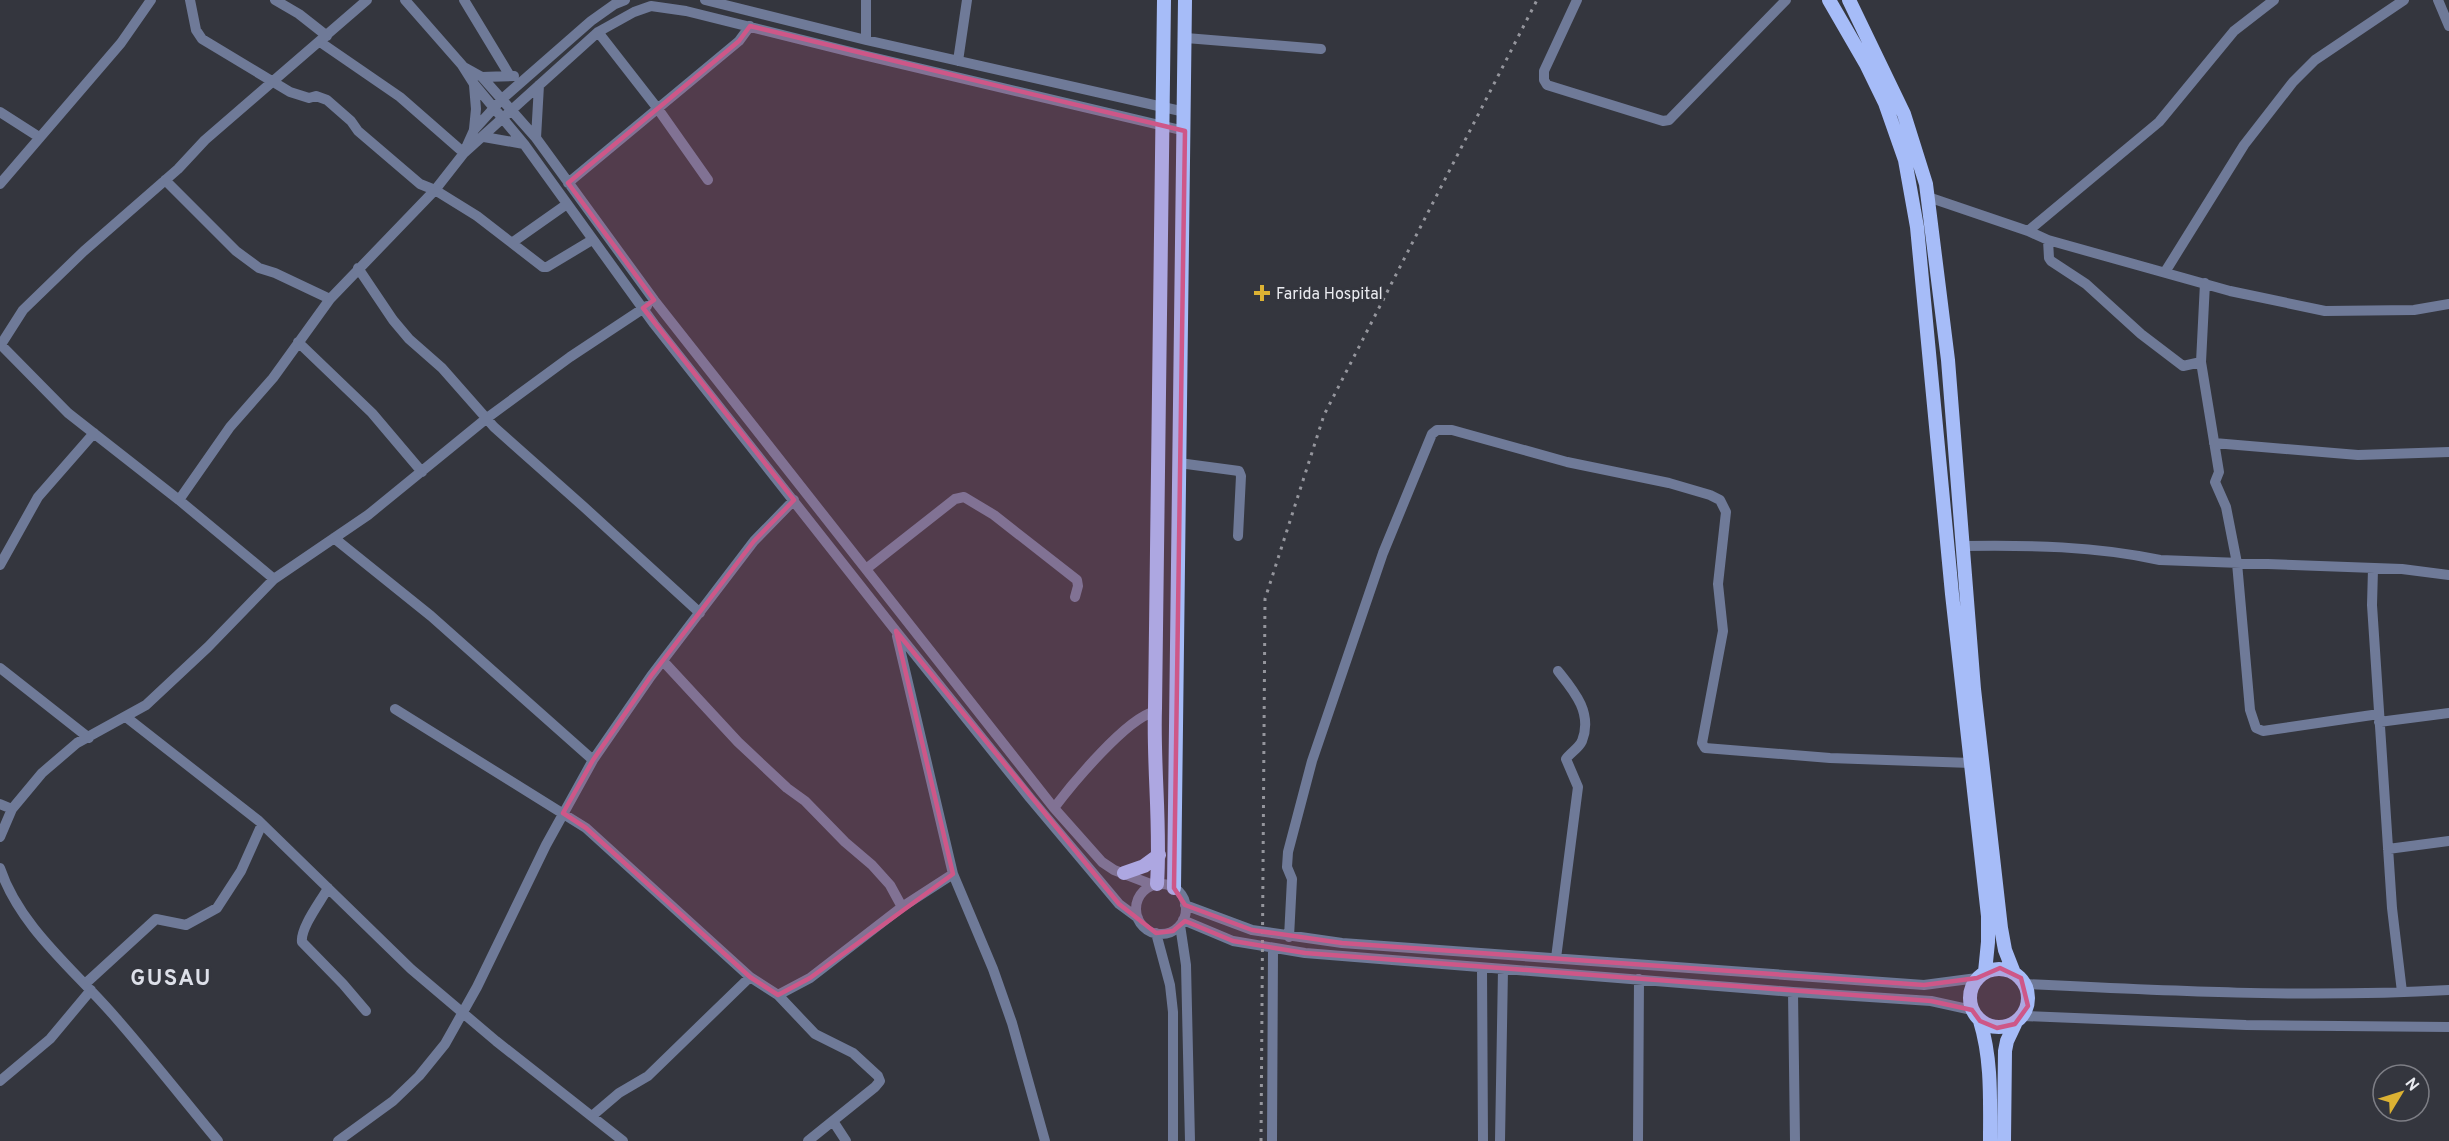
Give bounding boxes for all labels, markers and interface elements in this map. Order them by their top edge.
marker: Farida Hospital [1253,284,1271,302]
place label: Farida Hospital [1276,285,1383,305]
district label: GUSAU [130,966,212,993]
north arrow [2371,1063,2431,1123]
text: N [2400,1074,2423,1096]

